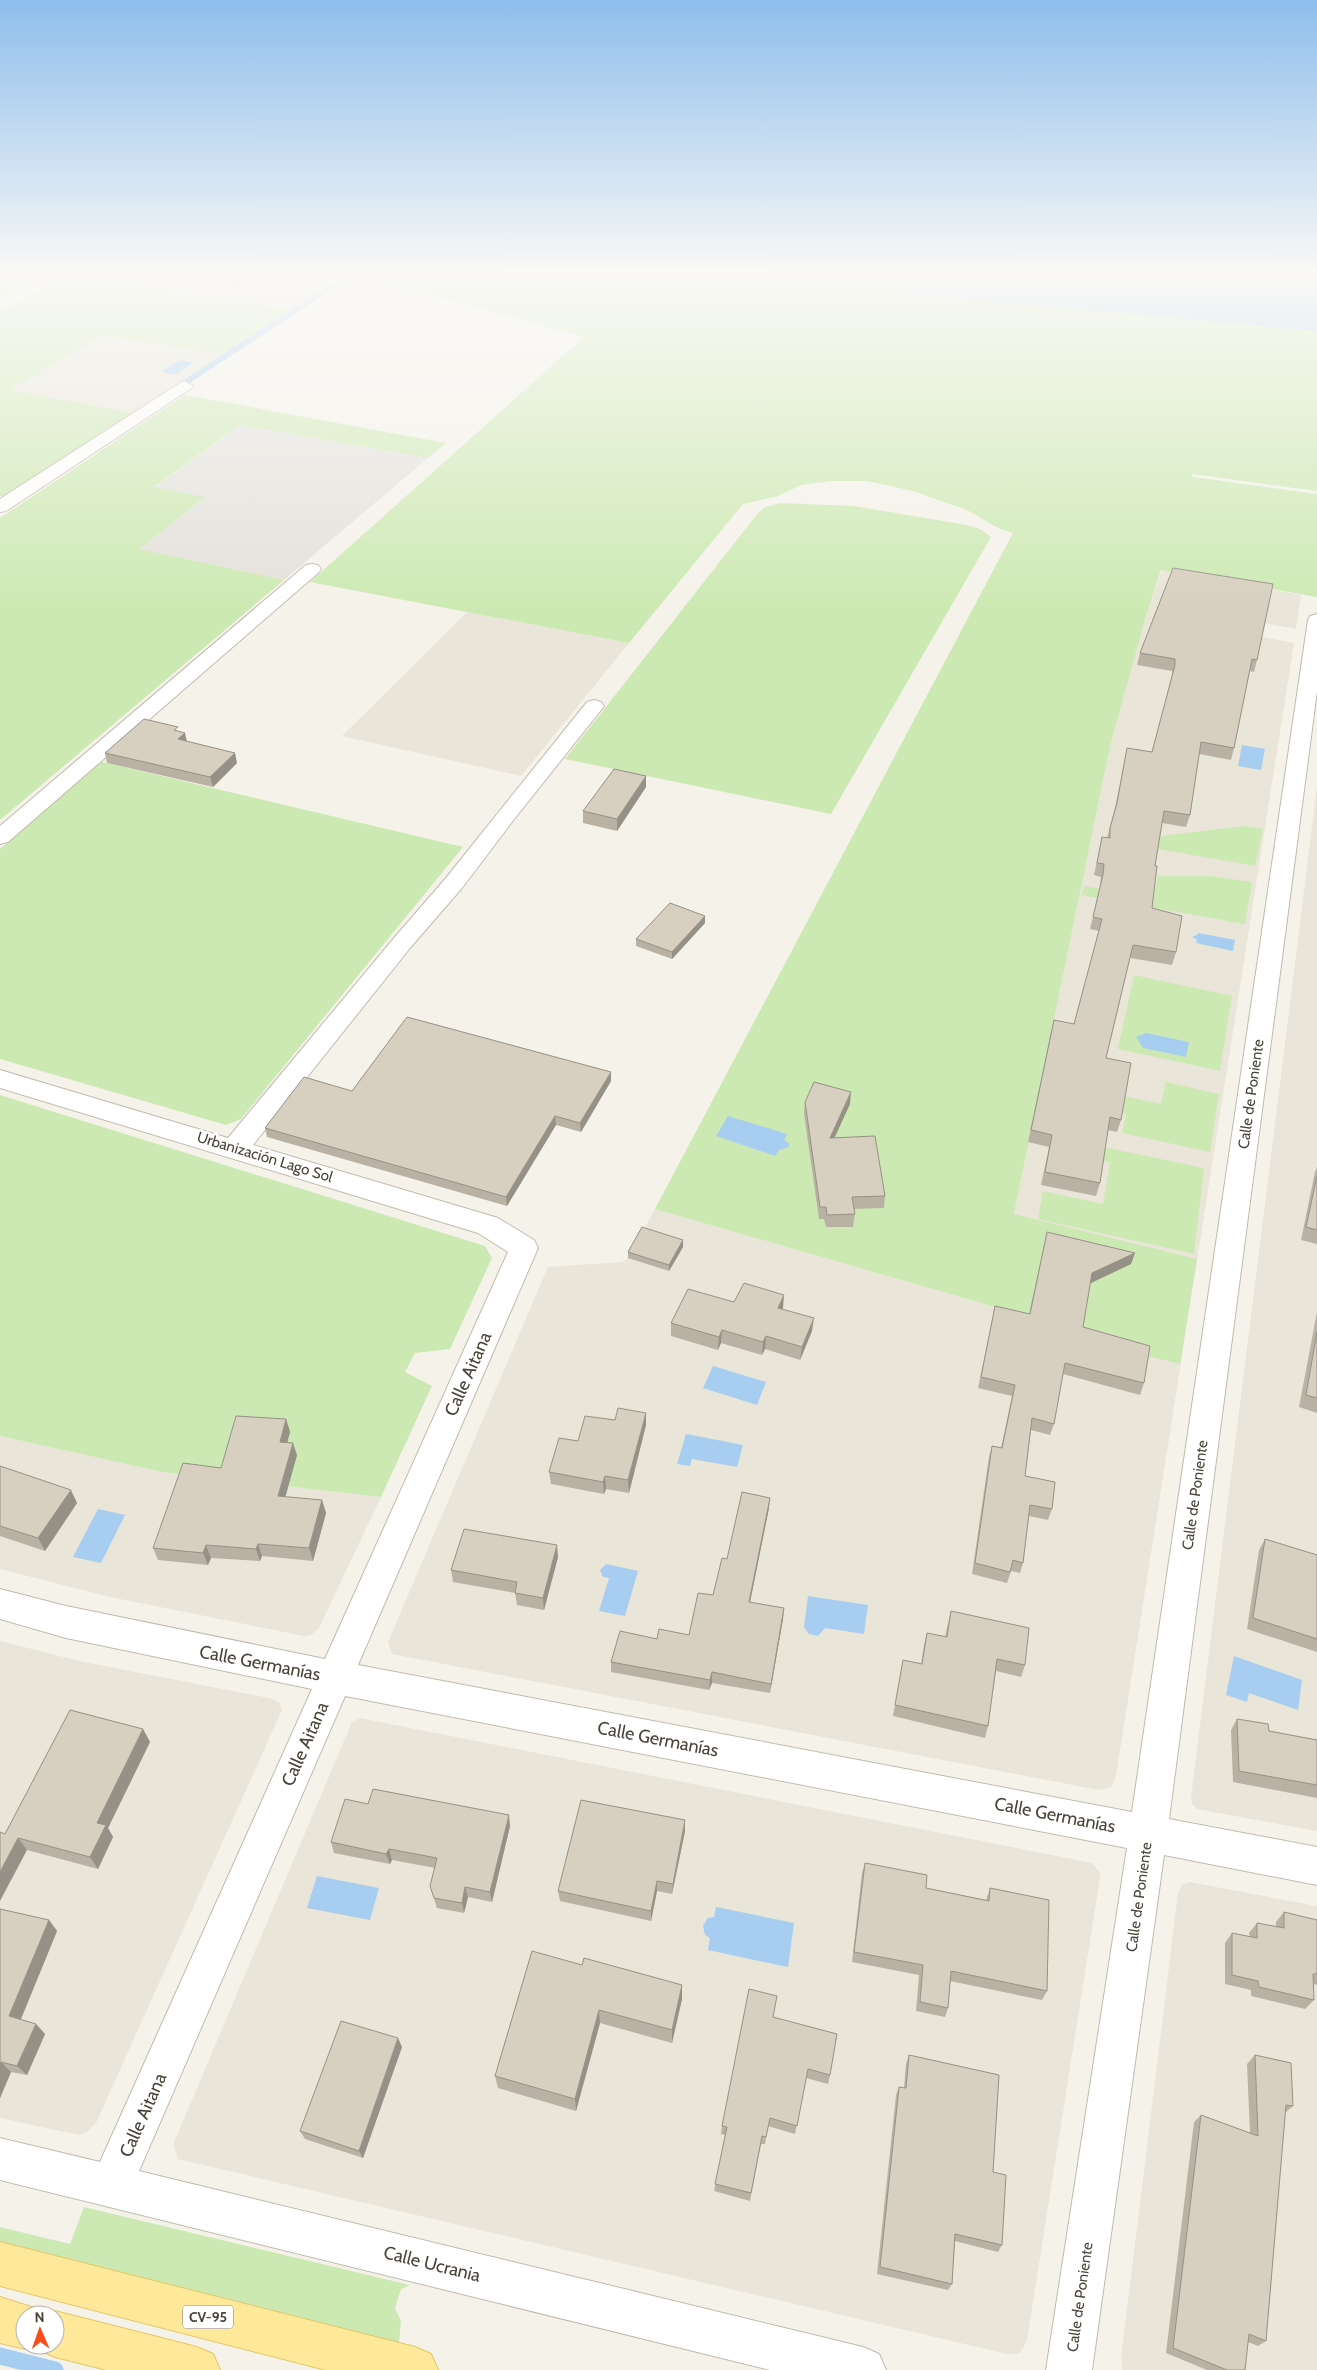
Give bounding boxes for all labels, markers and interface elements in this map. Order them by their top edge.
street label: Calle de Poniente [1234,1038,1268,1150]
street label: Urbanización Lago Sol [195,1128,336,1186]
street label: Calle Aitana [440,1328,496,1419]
street label: Calle de Poniente [1178,1439,1212,1551]
street label: Calle Germanías [198,1640,322,1686]
street label: Calle Aitana [277,1698,333,1789]
street label: Calle Germanías [596,1716,720,1762]
street label: Calle Germanías [993,1792,1117,1838]
street label: Calle de Poniente [1122,1841,1156,1953]
street label: Calle Aitana [115,2069,171,2160]
street label: Calle Ucrania [381,2241,483,2287]
street label: Calle de Poniente [1063,2241,1097,2353]
north arrow [15,2305,65,2355]
road number: CV-95 [183,2306,233,2328]
text: N [34,2308,45,2326]

